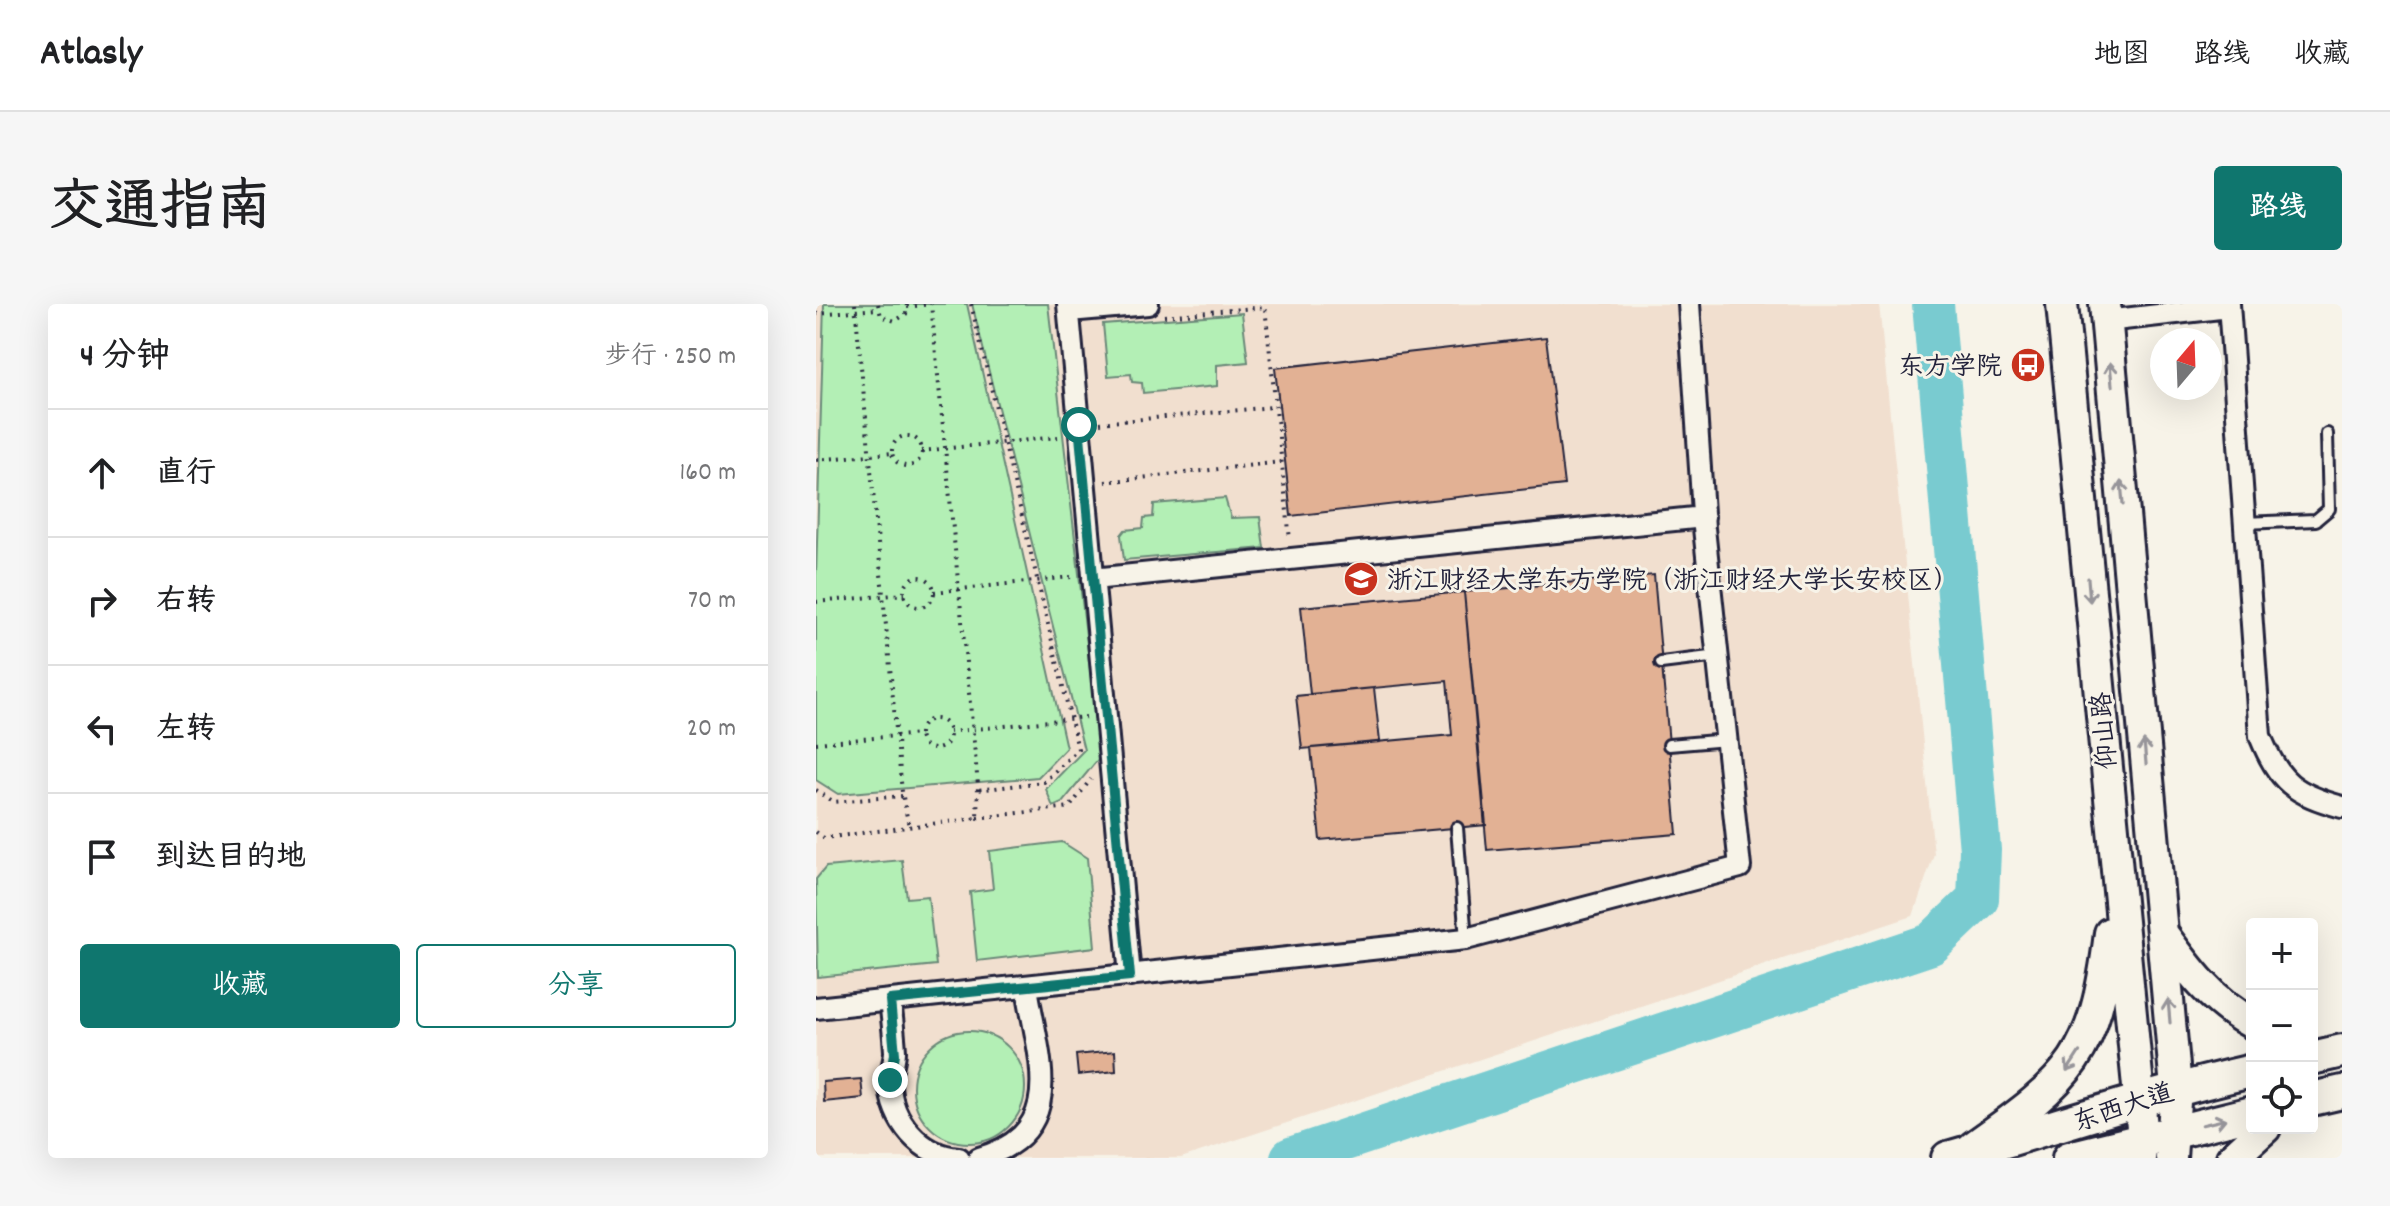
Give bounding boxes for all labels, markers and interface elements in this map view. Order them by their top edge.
text: Atlasly [40,28,142,83]
text: 地图 [2094,37,2150,77]
text: 路线 [2194,37,2250,77]
text: 收藏 [2294,37,2350,77]
button: 路线 [2214,166,2342,250]
text: 交通指南 [48,172,272,252]
north arrow [2150,328,2222,400]
text: 4 分钟 [80,334,170,383]
text: 步行 · 250 m [605,339,736,376]
bus stop icon: 东方学院 [2009,346,2047,384]
place label: 东方学院 [1898,350,2002,387]
one-way arrow [2103,361,2118,388]
route start [1061,407,1097,443]
icon: ahead [80,451,124,495]
text: 直行 [156,454,216,497]
text: 160 m [680,455,736,492]
one-way arrow [2114,480,2129,507]
school or university icon: 浙江财经大学东方学院（浙江财经大学长安校区） [1342,560,1380,598]
place label: 浙江财经大学东方学院（浙江财经大学长安校区） [1387,564,1959,601]
one-way arrow [2082,576,2097,602]
icon: right [80,579,124,623]
text: 右转 [156,582,216,625]
text: 70 m [688,583,736,620]
street label: 仰山路 [2085,690,2128,771]
icon: left [80,707,124,751]
text: 左转 [156,710,216,753]
text: 20 m [687,711,736,748]
one-way arrow [2137,739,2152,766]
icon: arrive [80,835,124,879]
text: 到达目的地 [156,838,306,881]
map controls [2246,918,2318,1134]
button: + [2246,918,2318,990]
button: 收藏 [80,944,400,1028]
button: 分享 [416,944,736,1028]
button: − [2246,990,2318,1062]
one-way arrow [2161,998,2176,1025]
one-way arrow [2065,1050,2081,1073]
route end [872,1062,908,1098]
button: locate [2246,1062,2318,1134]
street label: 东西大道 [2069,1076,2179,1143]
one-way arrow [2200,1114,2226,1129]

